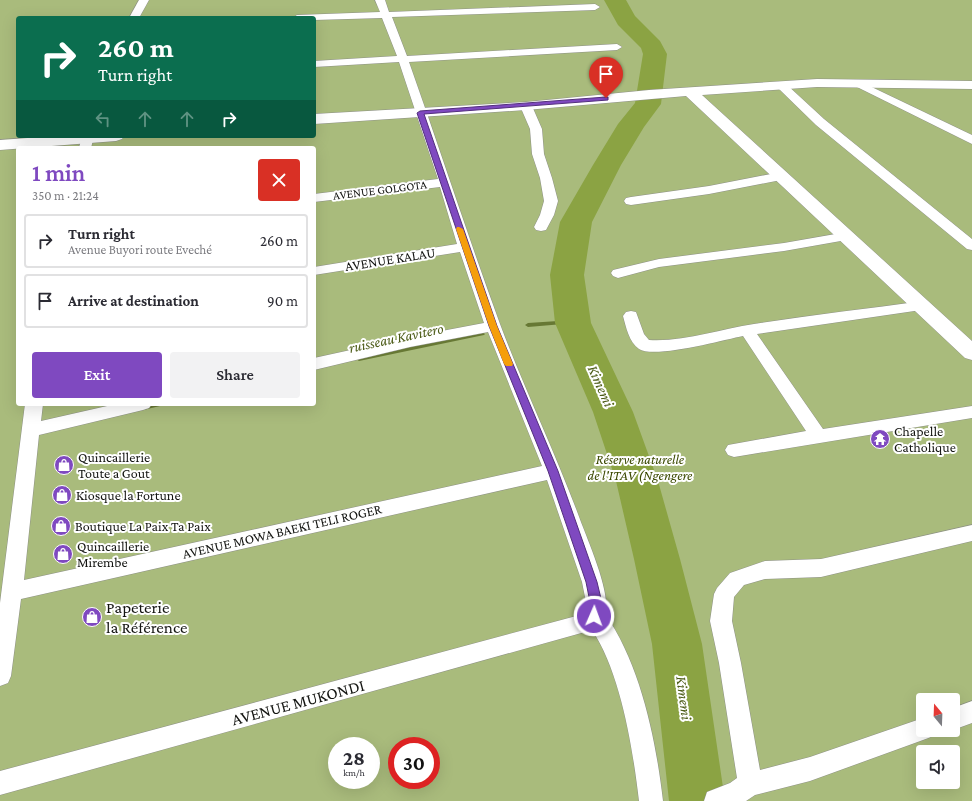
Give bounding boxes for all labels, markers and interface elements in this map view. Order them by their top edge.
icon: right [32,32,84,84]
text: 260 m [98,32,174,63]
pin [589,57,623,98]
icon: arrive [595,63,617,85]
text: Turn right [98,65,172,85]
icon: left [92,108,114,130]
icon: ahead [134,108,156,130]
icon: ahead [176,108,198,130]
icon: right [218,108,240,130]
text: 1 min [32,159,85,186]
button: close [258,159,300,201]
street label: AVENUE GOLGOTA [332,177,428,203]
text: 350 m · 21:24 [32,188,99,203]
text: Turn right [68,226,135,242]
icon: right [34,230,56,252]
text: 260 m [260,233,298,249]
text: Avenue Buyori route Eveché [68,242,212,257]
street label: AVENUE KALAU [344,244,436,274]
icon: arrive [34,290,56,312]
text: Arrive at destination [68,293,199,309]
text: 90 m [267,293,298,309]
water label: ruisseau Kavitero [347,320,445,356]
button: Exit [32,352,162,398]
button: Share [170,352,300,398]
water label: Kimemi [585,363,618,410]
place label: Chapelle Catholique [894,423,956,455]
temple icon: Chapelle Catholique [869,428,891,450]
place label: Quincaillerie Toute a Gout [78,449,150,481]
park label: Réserve naturelle de l'ITAV (Ngengere [588,451,693,484]
shop icon: Quincaillerie Toute a Gout [53,454,75,476]
shop icon: Kiosque la Fortune [51,484,73,506]
place label: Kiosque la Fortune [76,487,181,503]
street label: AVENUE MOWA BAEKI TELI ROGER [181,500,383,562]
shop icon: Boutique La Paix Ta Paix [50,515,72,537]
place label: Boutique La Paix Ta Paix [75,518,211,534]
place label: Quincaillerie Mirembe [77,538,149,570]
shop icon: Quincaillerie Mirembe [52,543,74,565]
position arrow [573,595,615,637]
place label: Papeterie la Référence [106,598,187,637]
shop icon: Papeterie la Référence [81,606,103,628]
water label: Kimemi [673,675,695,722]
street label: AVENUE MUKONDI [230,676,367,729]
north arrow [916,693,960,737]
map controls [916,693,960,789]
speed limit sign: 30 [388,737,440,789]
button: sound [916,745,960,789]
text: 28 [343,747,365,769]
text: km/h [343,767,365,778]

